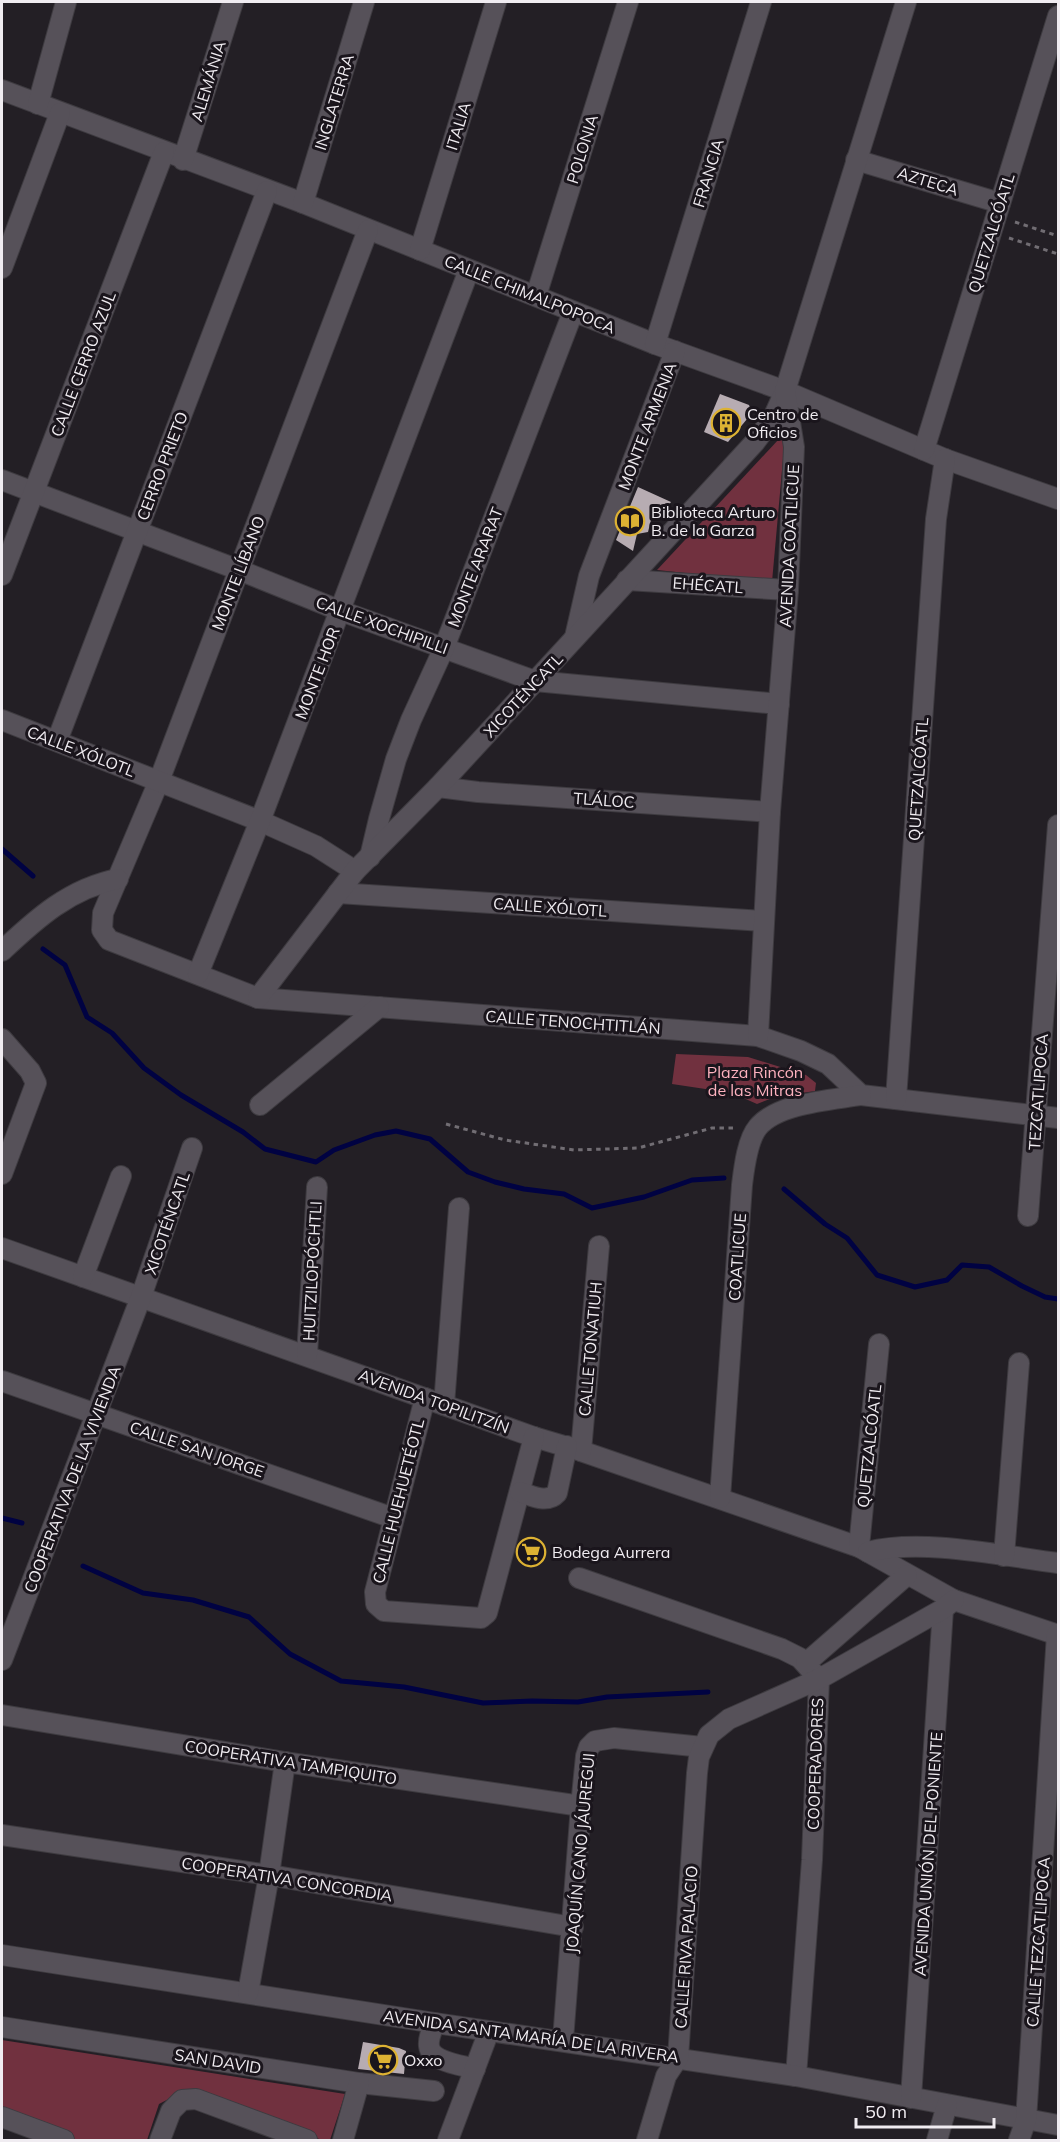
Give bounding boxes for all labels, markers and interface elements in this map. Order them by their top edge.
street label: ALEMÁNIA [186,38,230,124]
street label: INGLATERRA [310,51,358,153]
street label: ITALIA [441,99,475,152]
street label: POLONIA [562,112,602,186]
street label: FRANCIA [688,136,728,210]
street label: AZTECA [895,162,961,200]
street label: QUETZALCÓATL [963,171,1019,295]
street label: CALLE CHIMALPOPOCA [442,251,619,338]
street label: CALLE CERRO AZUL [46,288,120,439]
street label: MONTE ARMENIA [613,359,681,493]
place label: Centro de Oficios [747,404,818,442]
building icon: Centro de Oficios [710,407,742,439]
street label: CERRO PRIETO [132,409,192,523]
street label: AVENIDA COATLICUE [775,464,803,628]
place label: Biblioteca Arturo B. de la Garza [651,502,775,540]
street label: MONTE ARARAT [443,504,507,630]
library icon: Biblioteca Arturo B. de la Garza [614,505,646,537]
street label: MONTE LÍBANO [207,513,269,633]
street label: EHÉCATL [672,573,744,597]
street label: CALLE XOCHIPILLI [313,592,451,658]
street label: MONTE HOR [290,624,344,722]
street label: XICOTÉNCATL [479,649,567,741]
street label: QUETZALCÓATL [904,716,932,841]
street label: CALLE XÓLOTL [24,721,138,781]
street label: TLÁLOC [573,788,635,812]
street label: CALLE XÓLOTL [492,893,608,921]
street label: CALLE TENOCHTITLÁN [485,1006,661,1038]
street label: TEZCATLIPOCA [1024,1033,1052,1151]
park label: Plaza Rincón de las Mitras [707,1062,803,1100]
street label: XICOTÉNCATL [140,1169,194,1277]
street label: HUITZILOPÓCHTLI [298,1200,326,1342]
street label: COATLICUE [724,1212,750,1302]
street label: CALLE TONATIUH [574,1281,606,1417]
street label: COOPERATIVA DE LA VIVIENDA [19,1362,125,1596]
street label: AVENIDA TOPILITZÍN [356,1364,512,1438]
street label: QUETZALCÓATL [853,1383,885,1509]
street label: CALLE HUEHUETÉOTL [368,1416,428,1585]
street label: CALLE SAN JORGE [127,1417,267,1481]
supermarket icon: Bodega Aurrera [515,1536,547,1568]
place label: Bodega Aurrera [552,1542,670,1562]
street label: COOPERADORES [803,1697,827,1830]
street label: AVENIDA UNIÓN DEL PONIENTE [909,1731,947,1977]
street label: COOPERATIVA TAMPIQUITO [183,1735,399,1789]
street label: JOAQUÍN CANO JÁUREGUI [561,1752,599,1954]
street label: COOPERATIVA CONCORDIA [180,1852,394,1906]
street label: CALLE TEZCATLIPOCA [1022,1856,1054,2028]
street label: CALLE RIVA PALACIO [670,1865,702,2029]
street label: AVENIDA SANTA MARÍA DE LA RIVERA [382,2005,680,2067]
street label: SAN DAVID [173,2044,263,2078]
supermarket icon: Oxxo [367,2044,399,2076]
place label: Oxxo [404,2050,442,2070]
scale bar [856,2091,994,2129]
text: 50 m [865,2100,907,2123]

